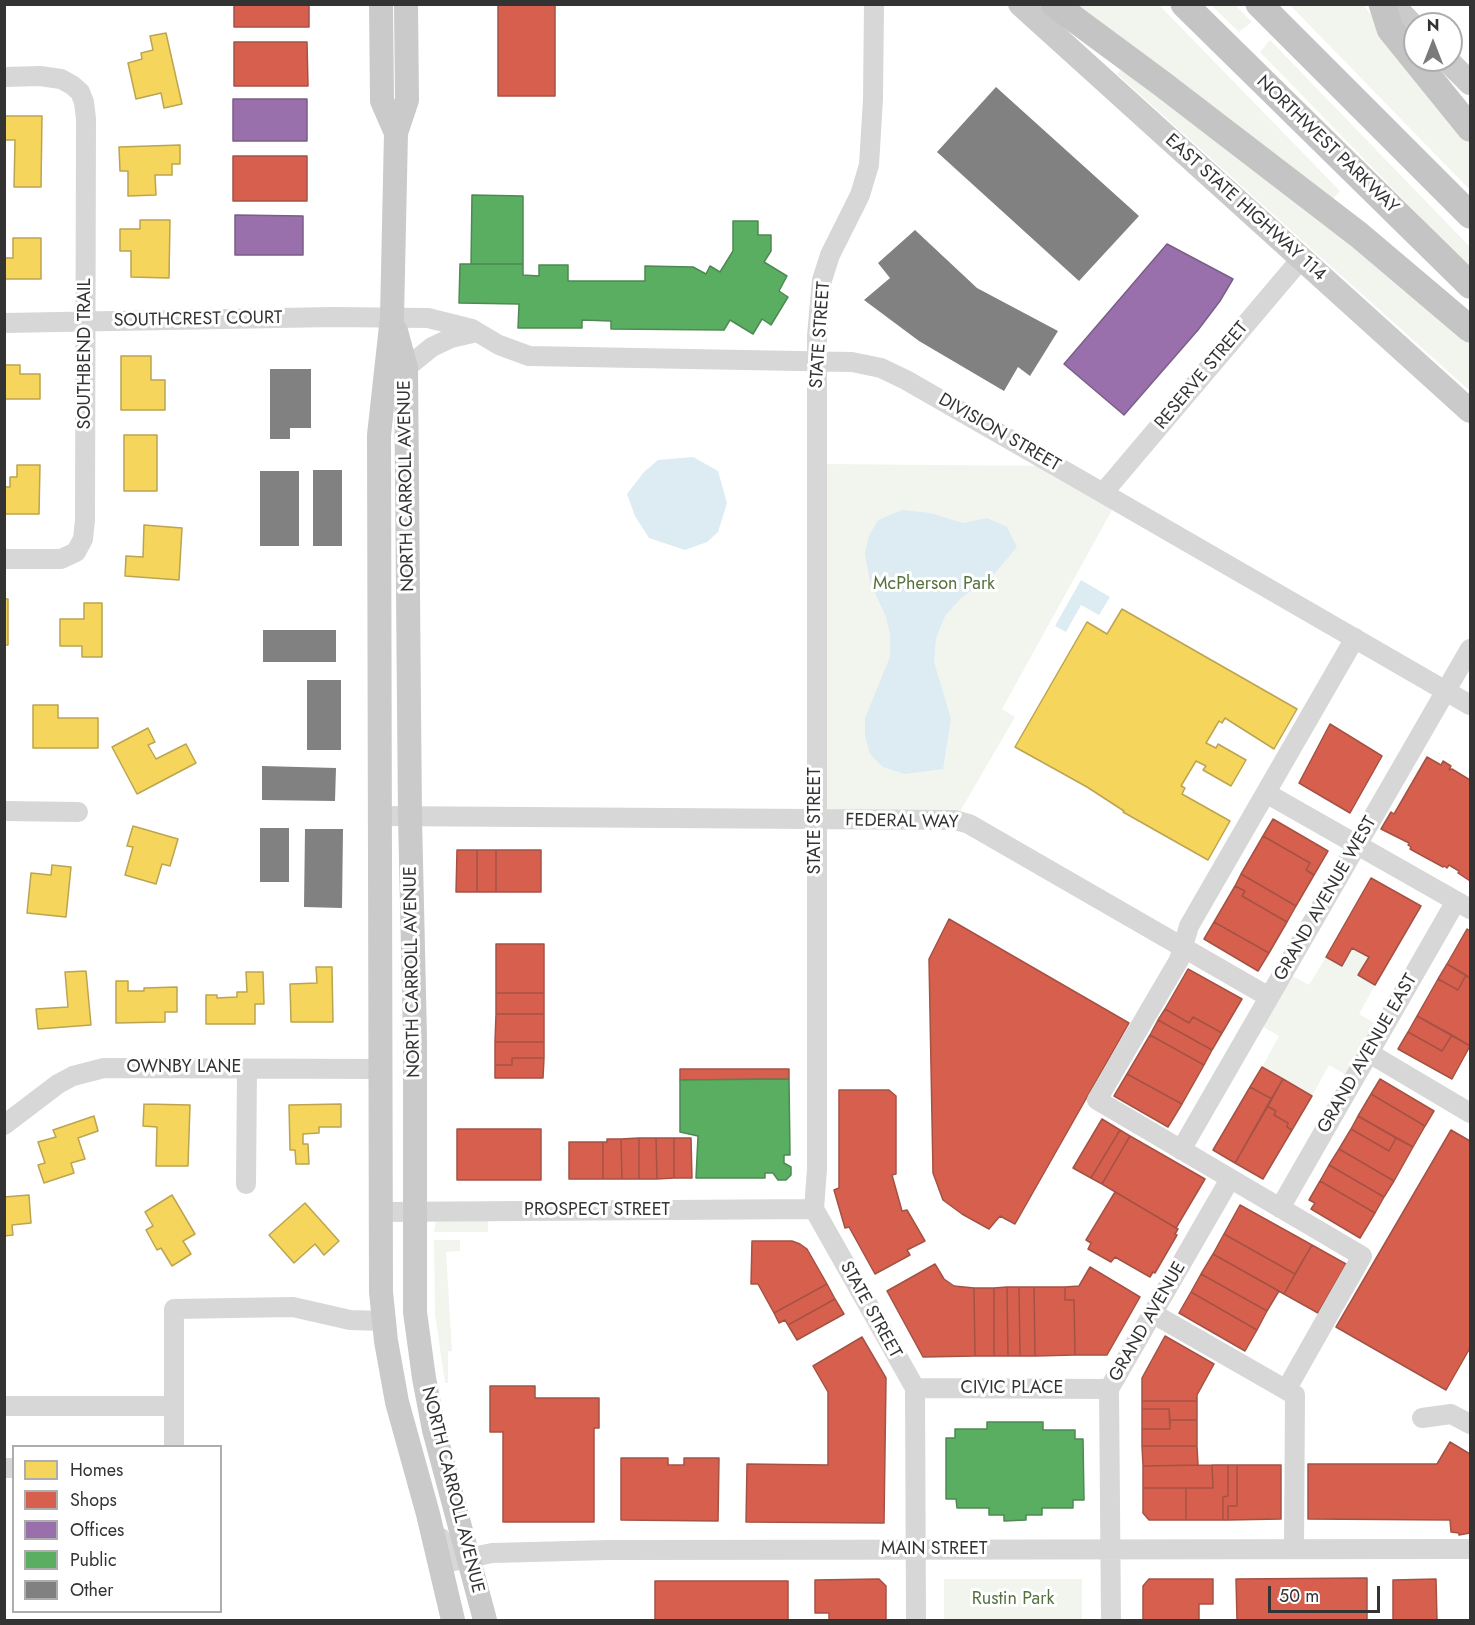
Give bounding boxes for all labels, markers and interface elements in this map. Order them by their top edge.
north arrow [1403,12,1463,72]
text: N [1427,14,1439,37]
street label: NORTHWEST PARKWAY [1252,72,1402,218]
street label: EAST STATE HIGHWAY 114 [1160,130,1330,286]
street label: SOUTHBEND TRAIL [75,279,97,429]
street label: STATE STREET [806,281,836,389]
street label: SOUTHCREST COURT [113,308,283,332]
street label: RESERVE STREET [1151,318,1253,434]
street label: NORTH CARROLL AVENUE [394,380,420,592]
street label: DIVISION STREET [934,389,1064,477]
park label: McPherson Park [873,574,995,596]
street label: STATE STREET [805,767,827,875]
street label: FEDERAL WAY [845,810,959,834]
street label: GRAND AVENUE WEST [1270,813,1382,985]
street label: NORTH CARROLL AVENUE [400,866,426,1078]
street label: GRAND AVENUE EAST [1314,971,1422,1137]
street label: OWNBY LANE [127,1057,241,1079]
street label: PROSPECT STREET [524,1200,670,1222]
street label: STATE STREET [835,1258,905,1362]
street label: GRAND AVENUE [1105,1258,1191,1386]
street label: CIVIC PLACE [961,1378,1063,1400]
street label: NORTH CARROLL AVENUE [416,1385,488,1595]
legend [12,1445,222,1613]
text: Homes [70,1457,123,1483]
text: Shops [70,1487,117,1513]
text: Offices [70,1517,124,1543]
street label: MAIN STREET [881,1539,987,1561]
text: Public [70,1547,117,1573]
scale bar [1271,1574,1384,1612]
text: Other [70,1577,113,1603]
text: 50 m [1279,1583,1319,1609]
park label: Rustin Park [972,1589,1054,1611]

